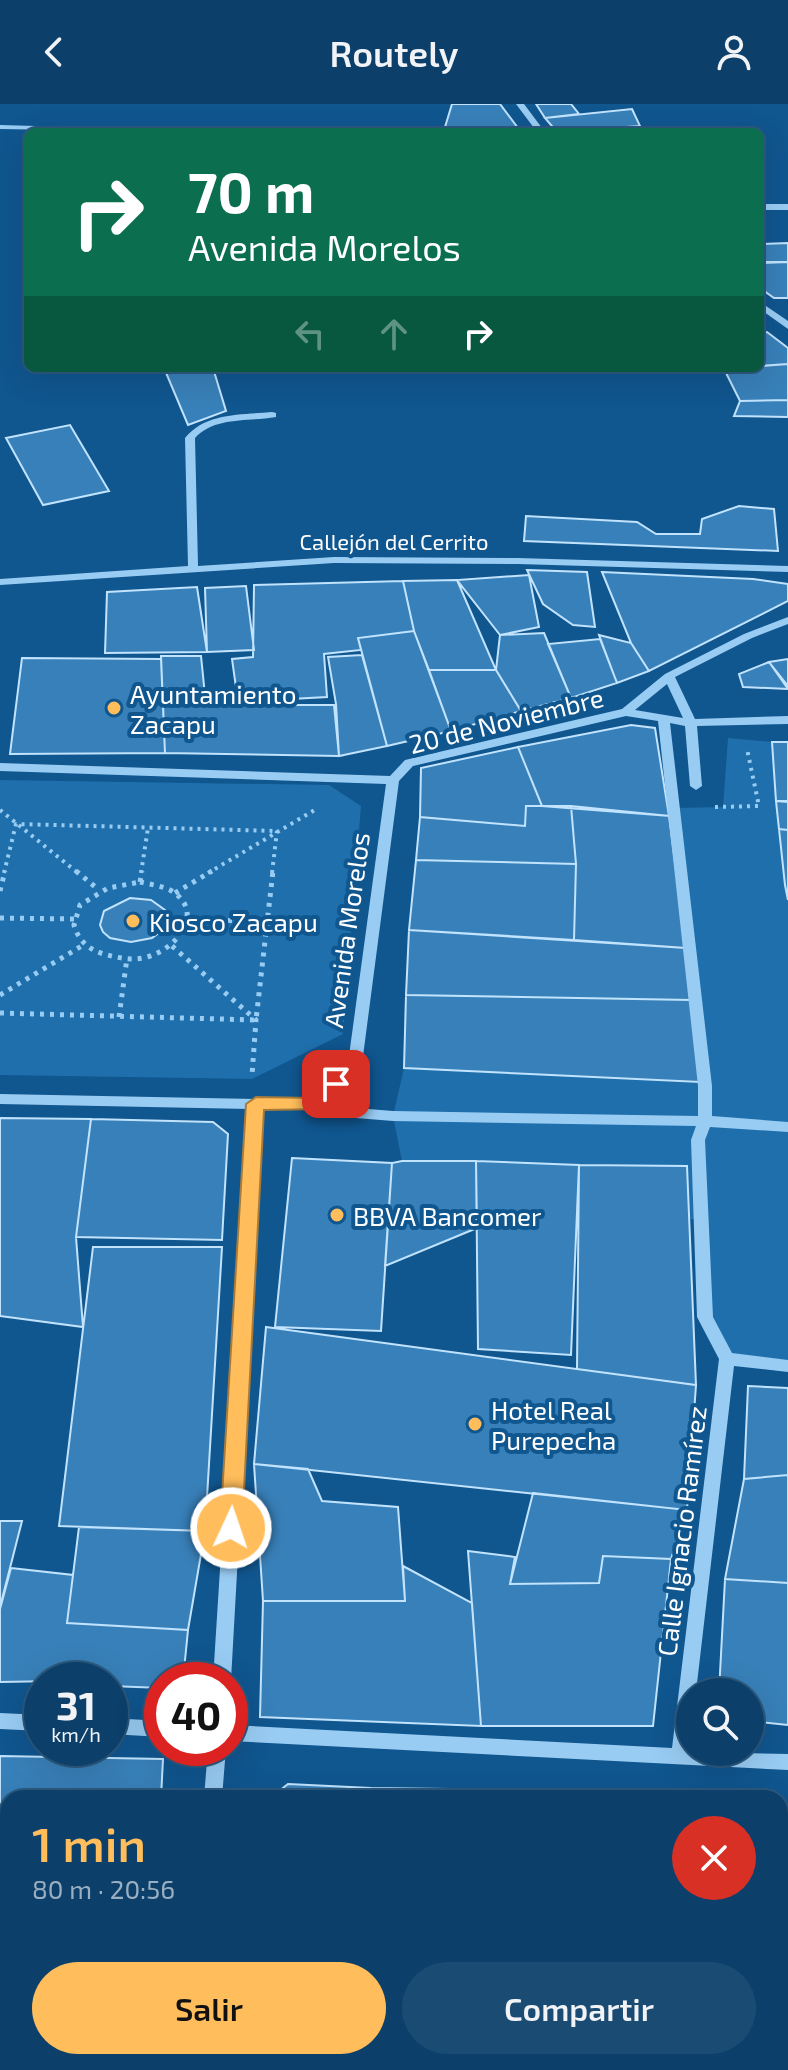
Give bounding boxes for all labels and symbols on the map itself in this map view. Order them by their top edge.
street label: Callejón del Cerrito [300,528,488,555]
place label: Ayuntamiento Zacapu [130,678,297,739]
street label: 20 de Noviembre [405,681,607,759]
marker: Ayuntamiento Zacapu [105,699,123,717]
street label: Avenida Morelos [317,830,375,1030]
place label: Kiosco Zacapu [149,906,318,937]
marker: Kiosco Zacapu [124,912,142,930]
pin [302,1050,370,1118]
place label: BBVA Bancomer [353,1200,541,1231]
marker: BBVA Bancomer [328,1206,346,1224]
place label: Hotel Real Purepecha [491,1394,616,1455]
street label: Calle Ignacio Ramírez [650,1404,712,1658]
marker: Hotel Real Purepecha [466,1415,484,1433]
position arrow [189,1486,273,1570]
speed limit sign: 40 [144,1662,248,1766]

